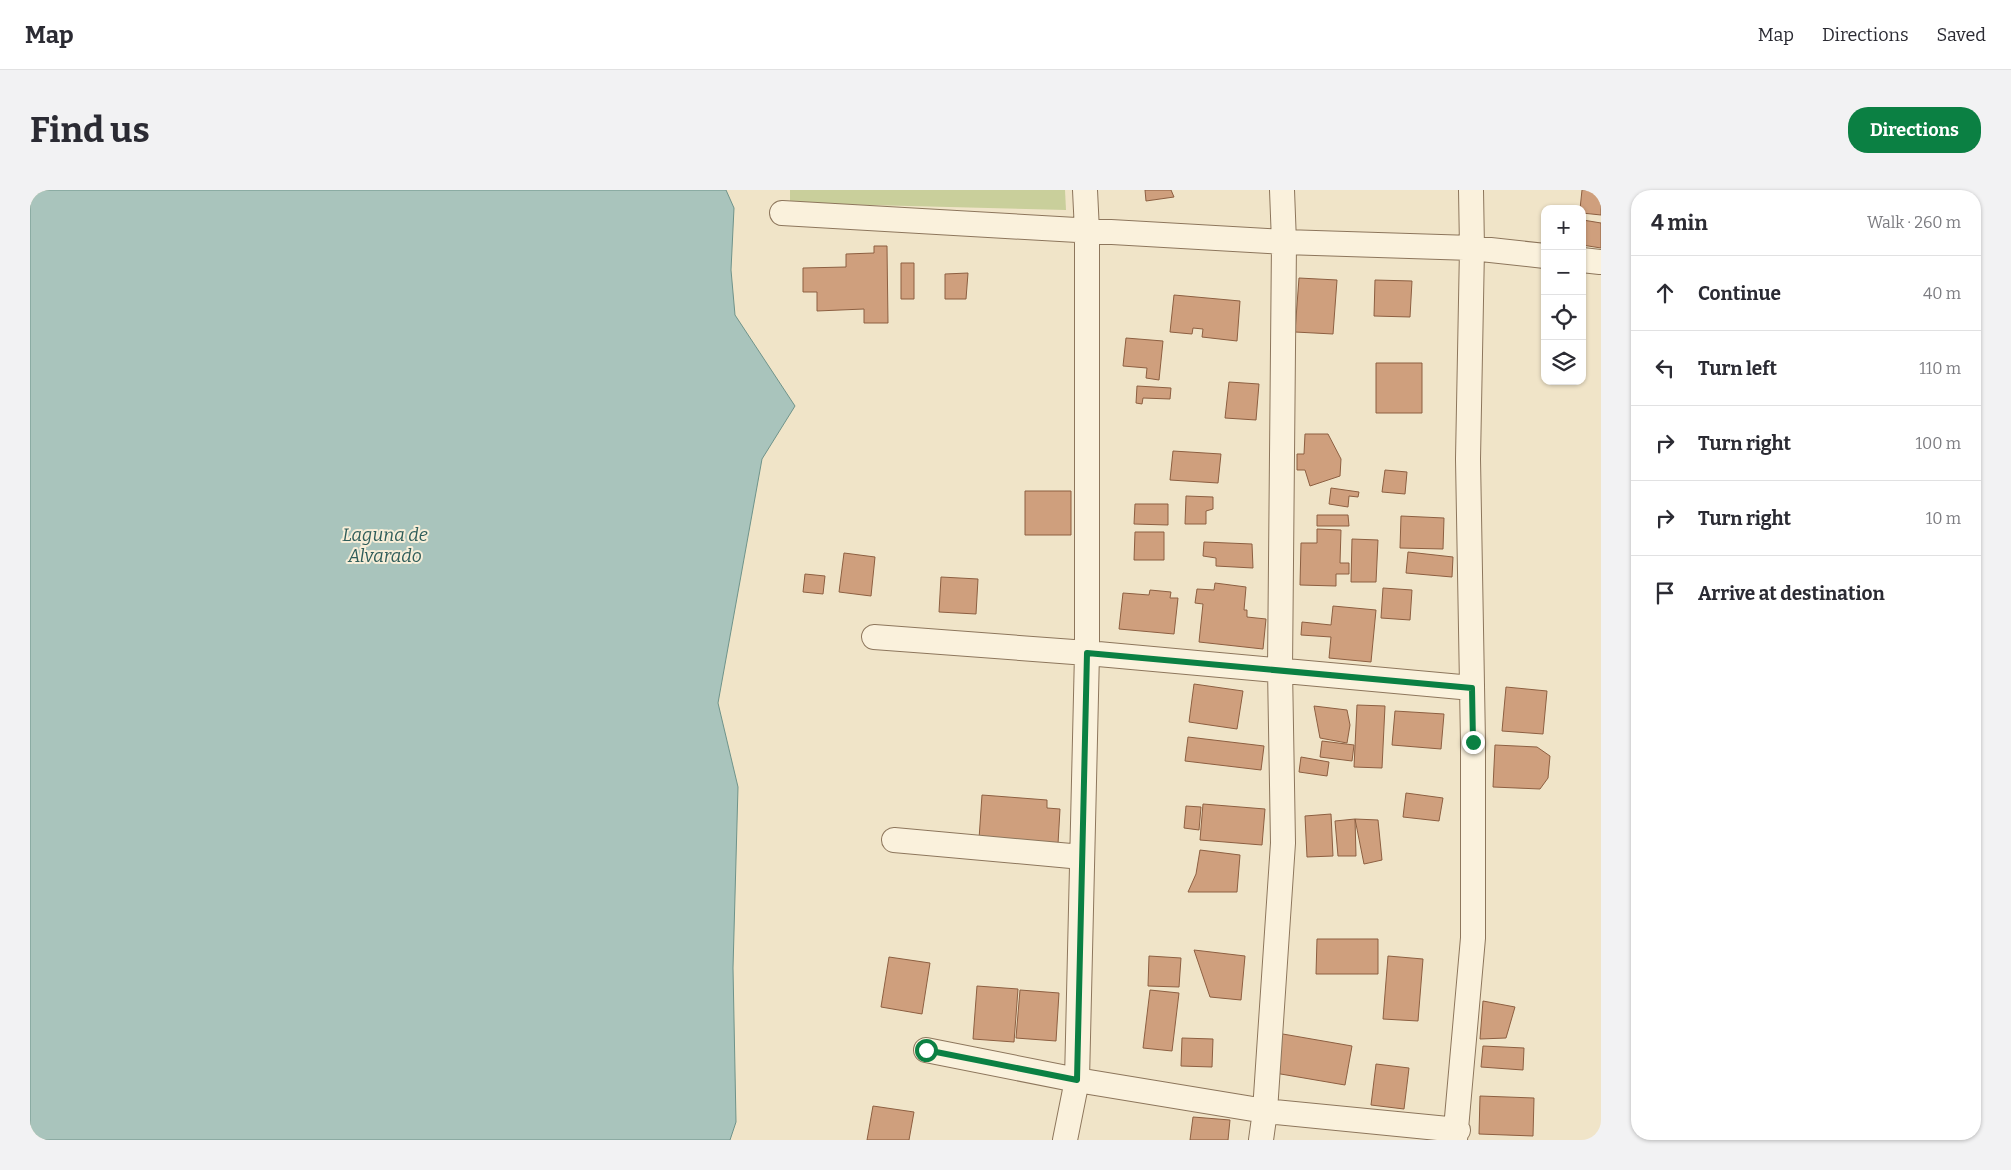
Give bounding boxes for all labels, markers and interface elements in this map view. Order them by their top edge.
text: Map [25,21,74,49]
text: Map [1758,24,1794,46]
text: Directions [1822,24,1909,46]
text: Saved [1937,24,1986,46]
button: Directions [1848,107,1981,153]
text: Find us [30,109,150,151]
map controls [1541,205,1586,385]
button: + [1541,205,1586,250]
text: 4 min [1651,210,1708,236]
text: Walk · 260 m [1867,213,1961,232]
button: − [1541,250,1586,295]
icon: ahead [1651,279,1679,307]
text: Continue [1698,282,1781,305]
text: 40 m [1923,284,1961,303]
button: locate [1541,295,1586,340]
button: layers [1541,340,1586,385]
icon: left [1651,354,1679,382]
text: Turn left [1698,357,1777,380]
text: 110 m [1919,359,1961,378]
icon: right [1651,429,1679,457]
text: Turn right [1698,432,1791,455]
text: 100 m [1916,434,1961,453]
icon: right [1651,504,1679,532]
text: Turn right [1698,507,1791,530]
text: 10 m [1926,509,1961,528]
water label: Laguna de Alvarado [342,524,428,567]
icon: arrive [1651,579,1679,607]
text: Arrive at destination [1698,582,1885,605]
route end [1462,731,1485,754]
route start [915,1039,938,1062]

